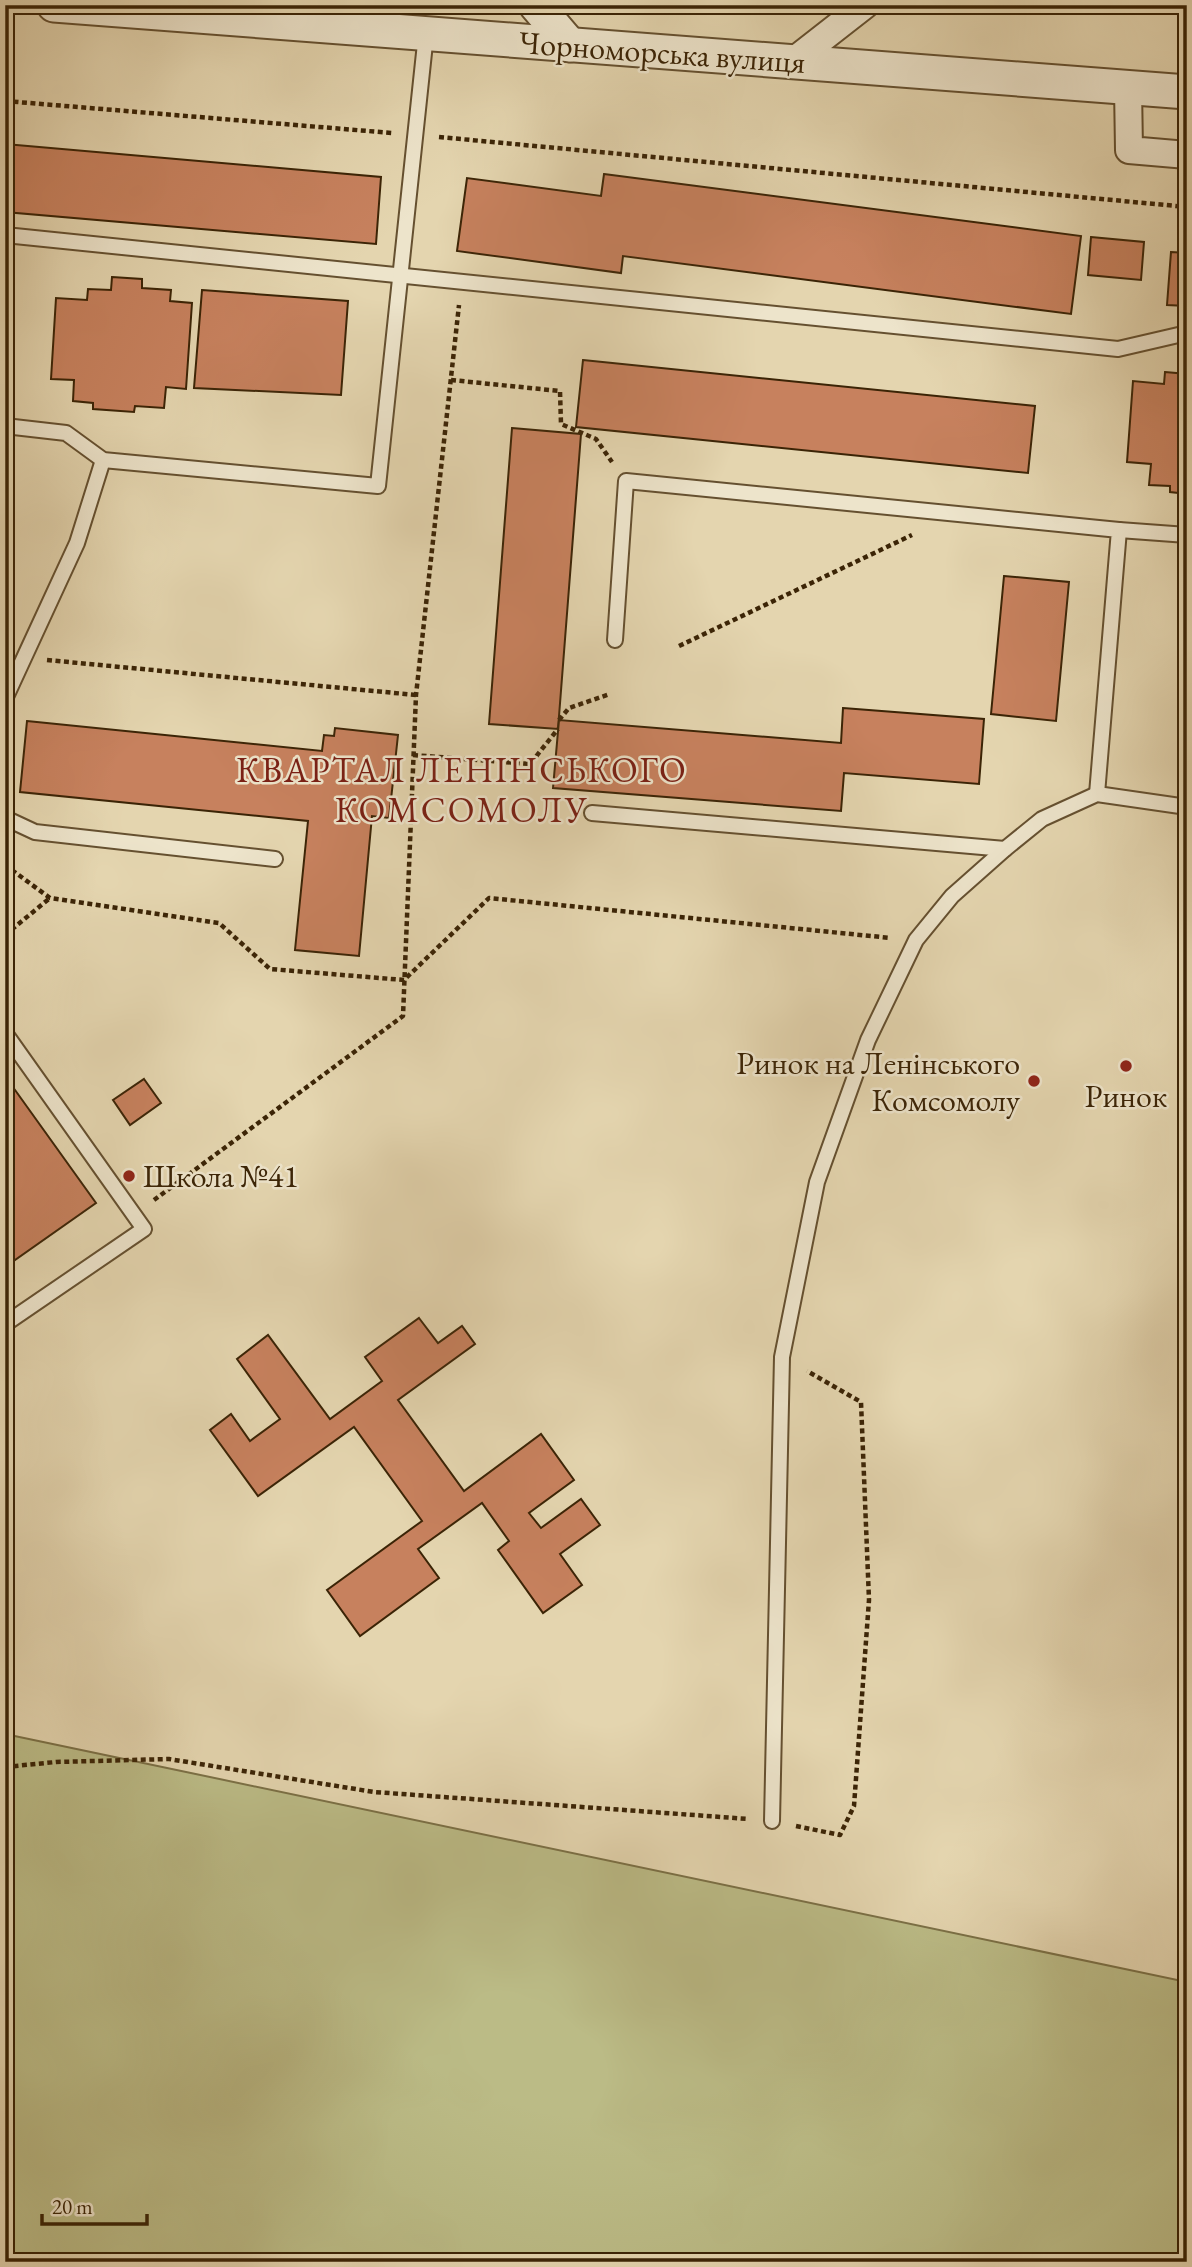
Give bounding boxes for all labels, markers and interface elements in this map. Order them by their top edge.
street label: Чорноморська вулиця [517,21,807,83]
district label: КВАРТАЛ ЛЕНІНСЬКОГО КОМСОМОЛУ [236,747,688,832]
place label: Ринок на Ленінського Комсомолу [736,1042,1021,1121]
marker: Ринок [1118,1058,1134,1074]
marker: Ринок на Ленінського Комсомолу [1026,1073,1042,1089]
place label: Ринок [1085,1075,1167,1117]
place label: Школа №41 [143,1155,299,1197]
marker: Школа №41 [121,1168,137,1184]
scale bar [42,2183,147,2227]
text: 20 m [52,2193,93,2220]

